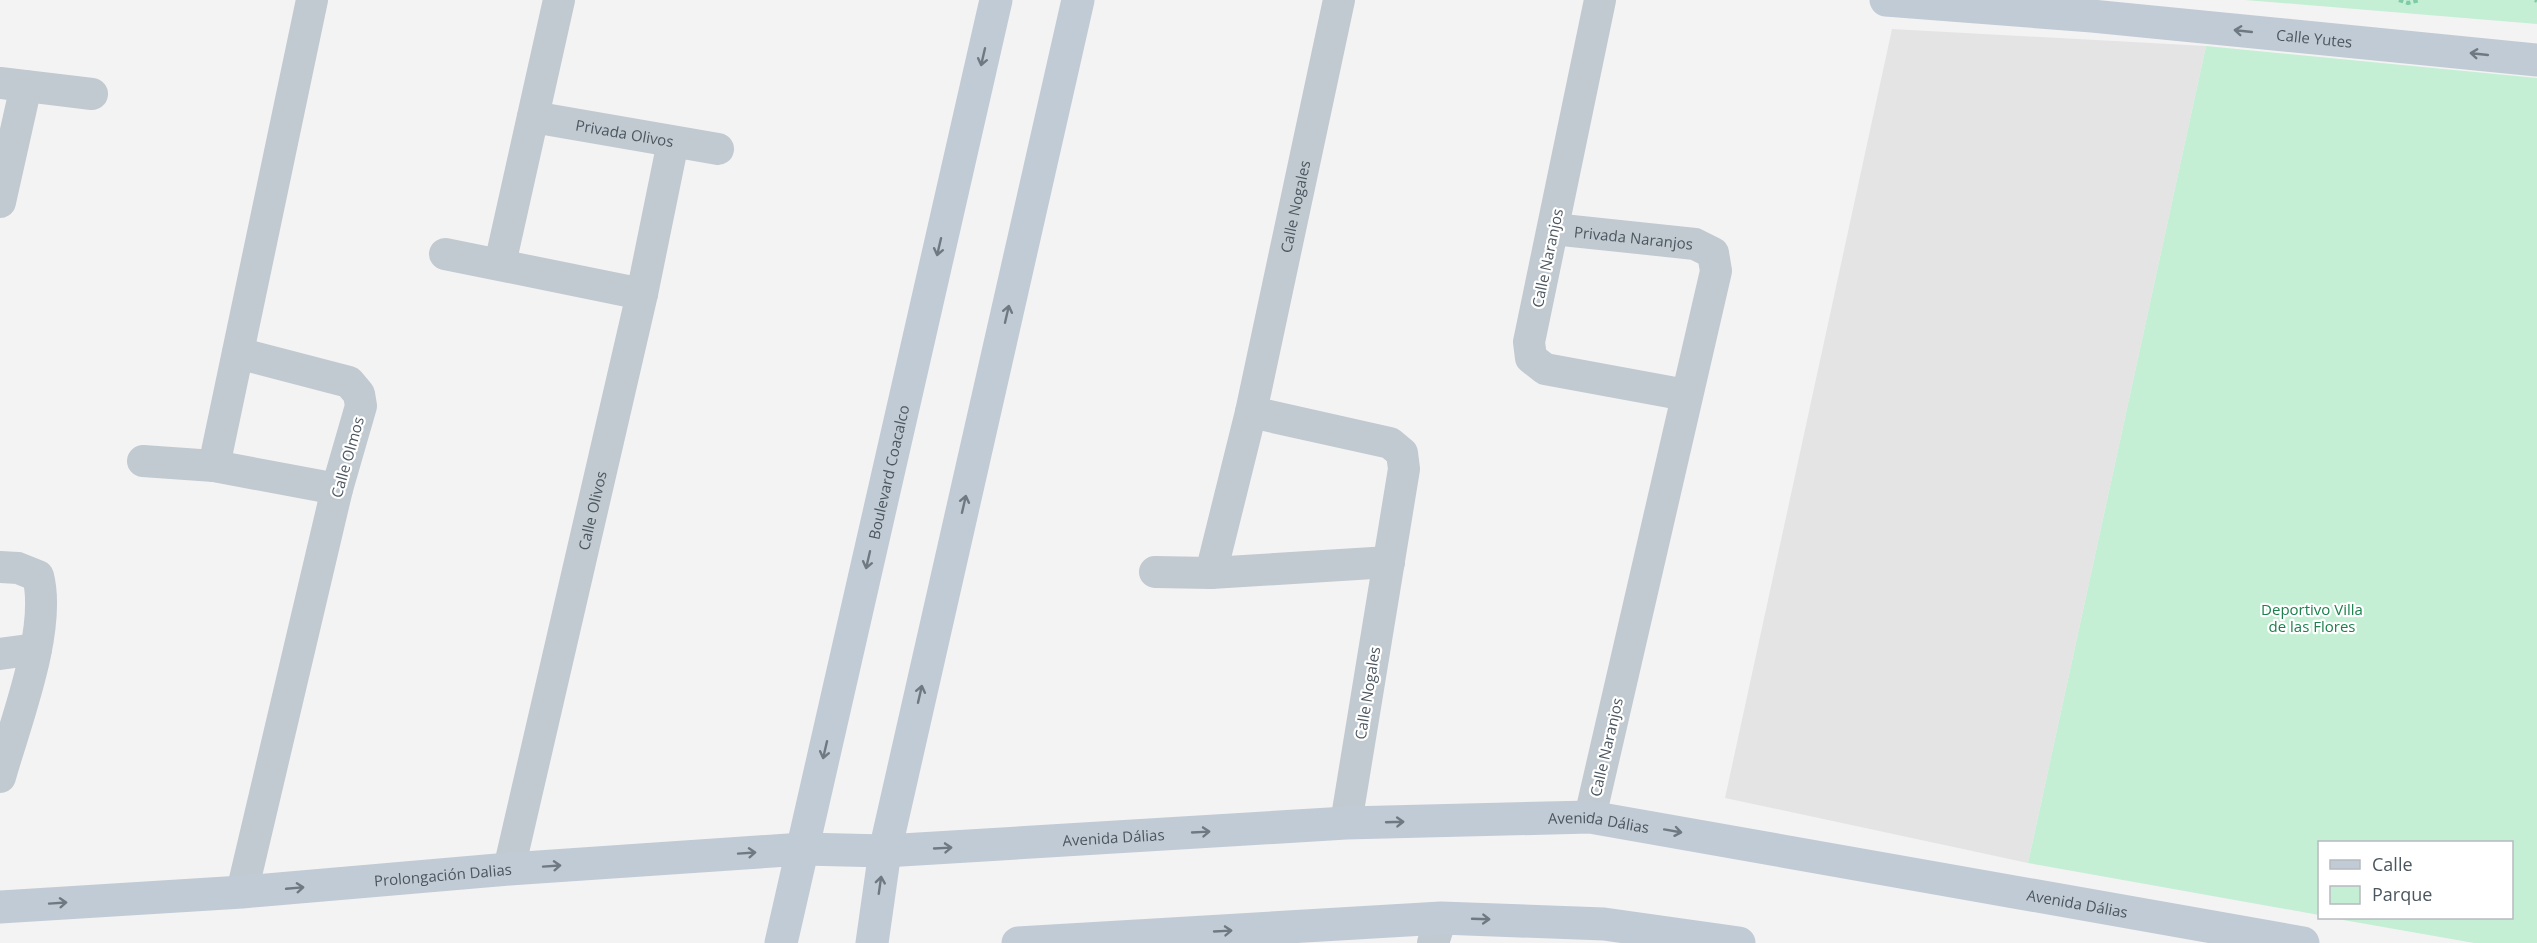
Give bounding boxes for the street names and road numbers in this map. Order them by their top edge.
street label: Calle Yutes [2275,24,2353,52]
street label: Privada Olivos [574,115,675,151]
street label: Calle Nogales [1275,159,1314,255]
street label: Calle Naranjos [1527,207,1567,309]
street label: Privada Naranjos [1573,221,1694,254]
street label: Boulevard Coacalco [863,403,913,541]
street label: Calle Olmos [326,414,368,500]
street label: Calle Olivos [573,469,611,552]
street label: Calle Nogales [1350,645,1384,741]
street label: Calle Naranjos [1585,696,1627,798]
street label: Avenida Dálias [1548,807,1651,837]
street label: Avenida Dálias [1062,824,1165,850]
street label: Prolongación Dalias [373,859,512,891]
street label: Avenida Dálias [2025,884,2129,922]

